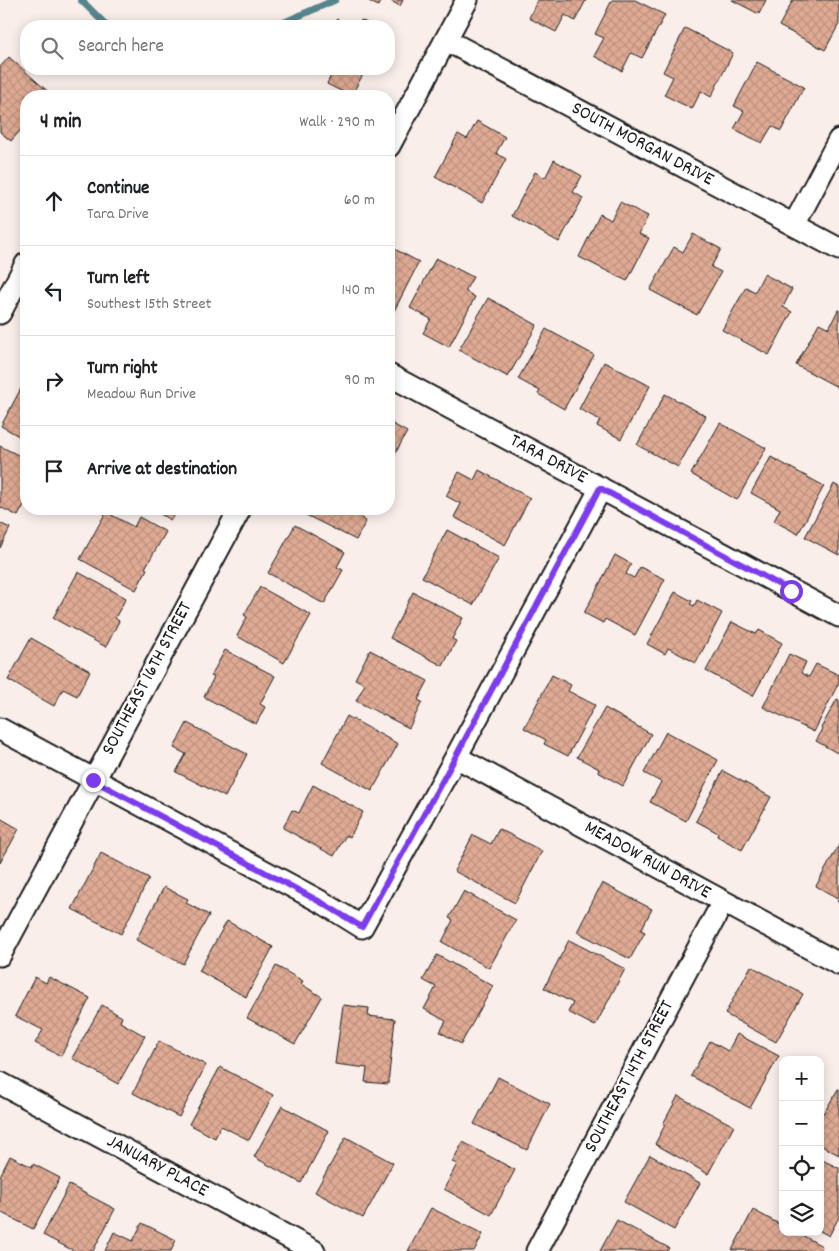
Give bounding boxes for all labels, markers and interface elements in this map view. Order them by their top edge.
search box [20,20,395,75]
icon: search [38,34,66,62]
text: Search here [78,34,164,61]
street label: SOUTH MORGAN DRIVE [566,96,718,194]
text: 4 min [40,108,82,138]
text: Walk · 290 m [299,111,375,134]
text: Continue [87,176,149,203]
icon: ahead [40,187,68,215]
text: 60 m [344,189,375,212]
text: Tara Drive [87,203,149,226]
text: Turn left [87,266,150,293]
icon: left [40,277,68,305]
text: 140 m [341,279,375,302]
text: Southest 15th Street [87,293,211,316]
text: Turn right [87,356,158,383]
icon: right [40,367,68,395]
text: 90 m [344,369,375,392]
text: Meadow Run Drive [87,383,196,406]
street label: TARA DRIVE [504,428,592,492]
icon: arrive [40,457,68,485]
text: Arrive at destination [87,457,237,484]
route start [780,580,803,603]
street label: SOUTHEAST 16TH STREET [96,597,200,761]
route end [82,769,105,792]
street label: MEADOW RUN DRIVE [579,815,716,907]
street label: SOUTHEAST 14TH STREET [578,996,682,1158]
map controls [779,1056,824,1236]
button: + [779,1056,824,1101]
button: − [779,1101,824,1146]
street label: JANUARY PLACE [101,1129,213,1205]
button: locate [779,1146,824,1191]
button: layers [779,1191,824,1236]

